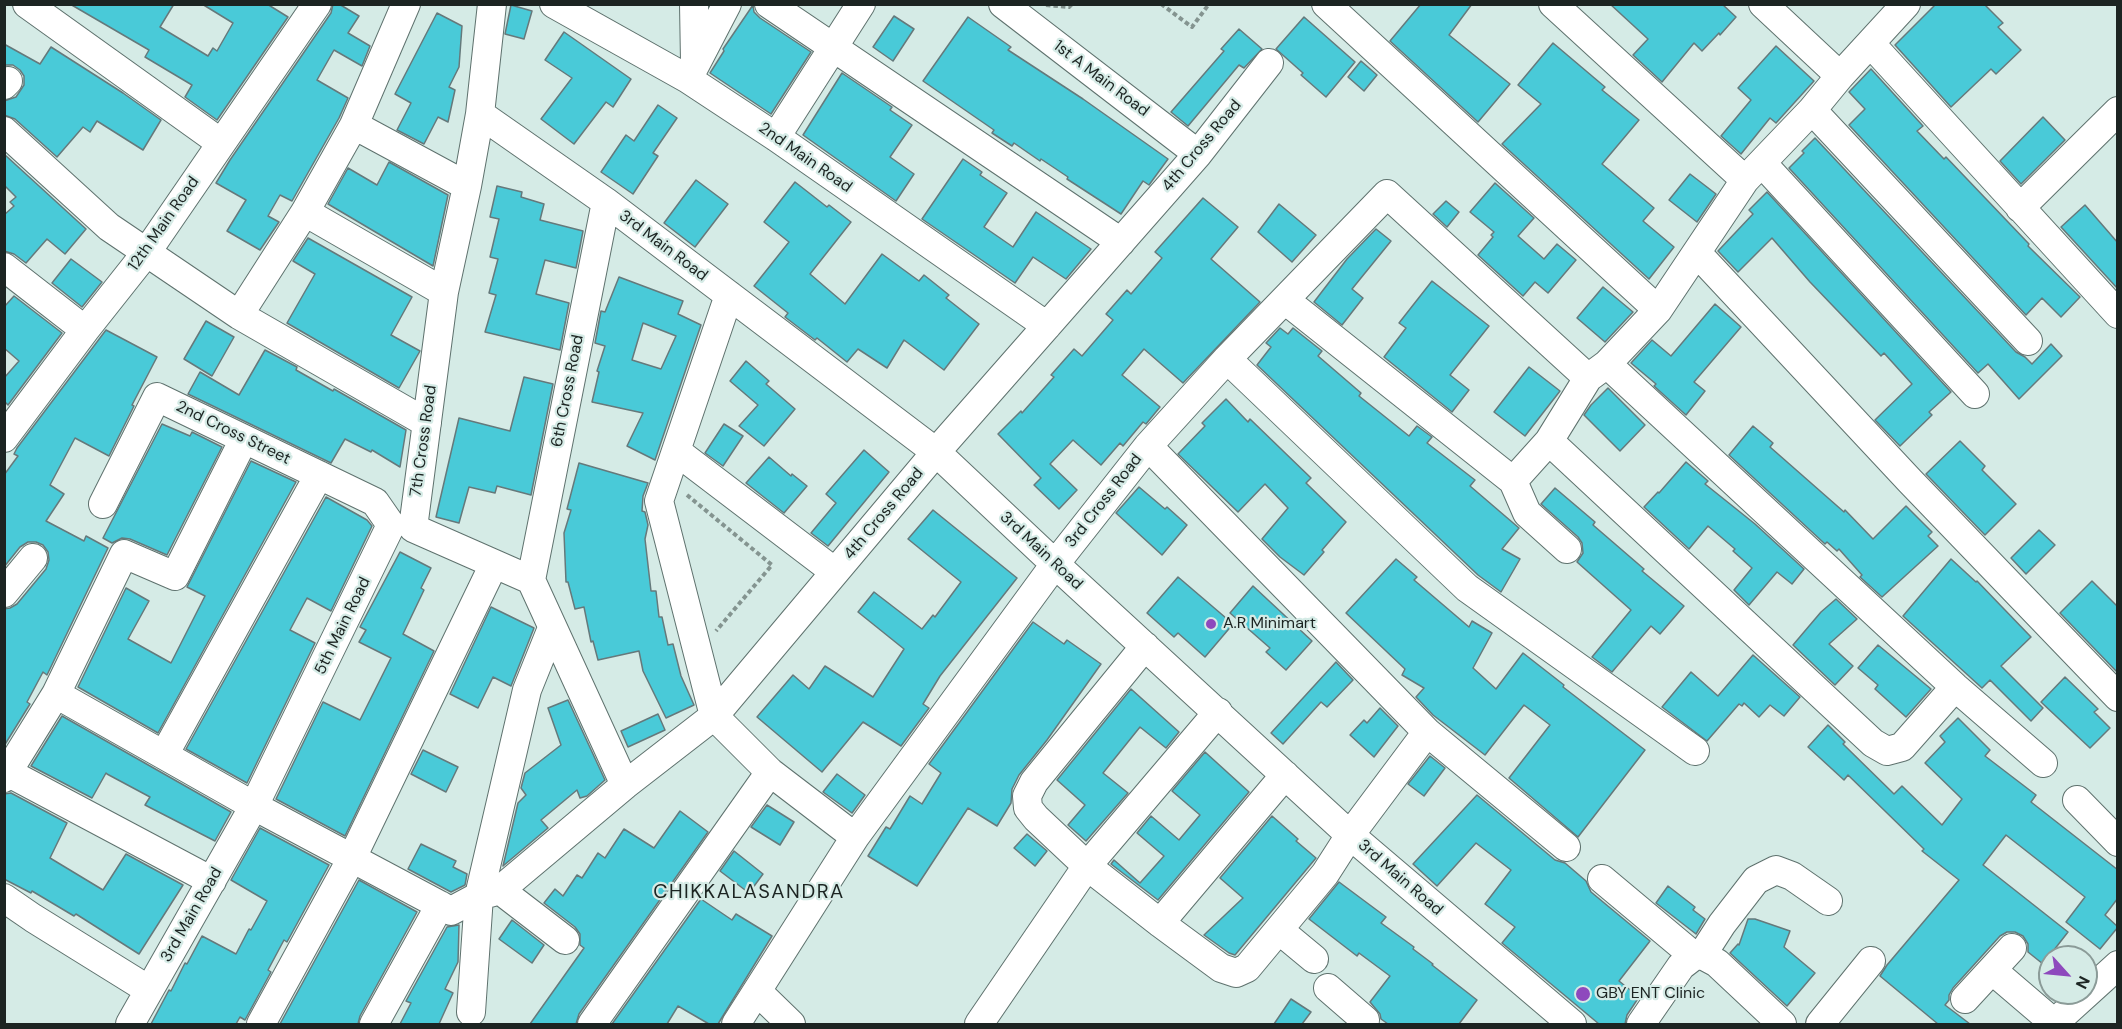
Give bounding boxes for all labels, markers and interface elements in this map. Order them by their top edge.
street label: 1st A Main Road [1049,37,1153,121]
street label: 4th Cross Road [1158,96,1246,196]
street label: 2nd Main Road [755,119,855,197]
street label: 12th Main Road [124,173,204,275]
street label: 3rd Main Road [615,206,711,286]
street label: 6th Cross Road [548,333,588,449]
street label: 7th Cross Road [407,384,441,498]
street label: 2nd Cross Street [173,397,293,469]
street label: 3rd Cross Road [1061,450,1147,552]
street label: 4th Cross Road [840,464,928,564]
street label: 3rd Main Road [996,508,1086,594]
street label: 5th Main Road [311,574,375,678]
place label: A.R Minimart [1223,614,1316,634]
marker: A.R Minimart [1204,617,1218,631]
street label: 3rd Main Road [1354,836,1446,920]
street label: 3rd Main Road [157,864,227,966]
district label: CHIKKALASANDRA [653,881,845,905]
north arrow [2038,945,2098,1005]
text: N [2071,973,2095,992]
place label: GBY ENT Clinic [1596,984,1705,1004]
marker: GBY ENT Clinic [1574,985,1592,1003]

